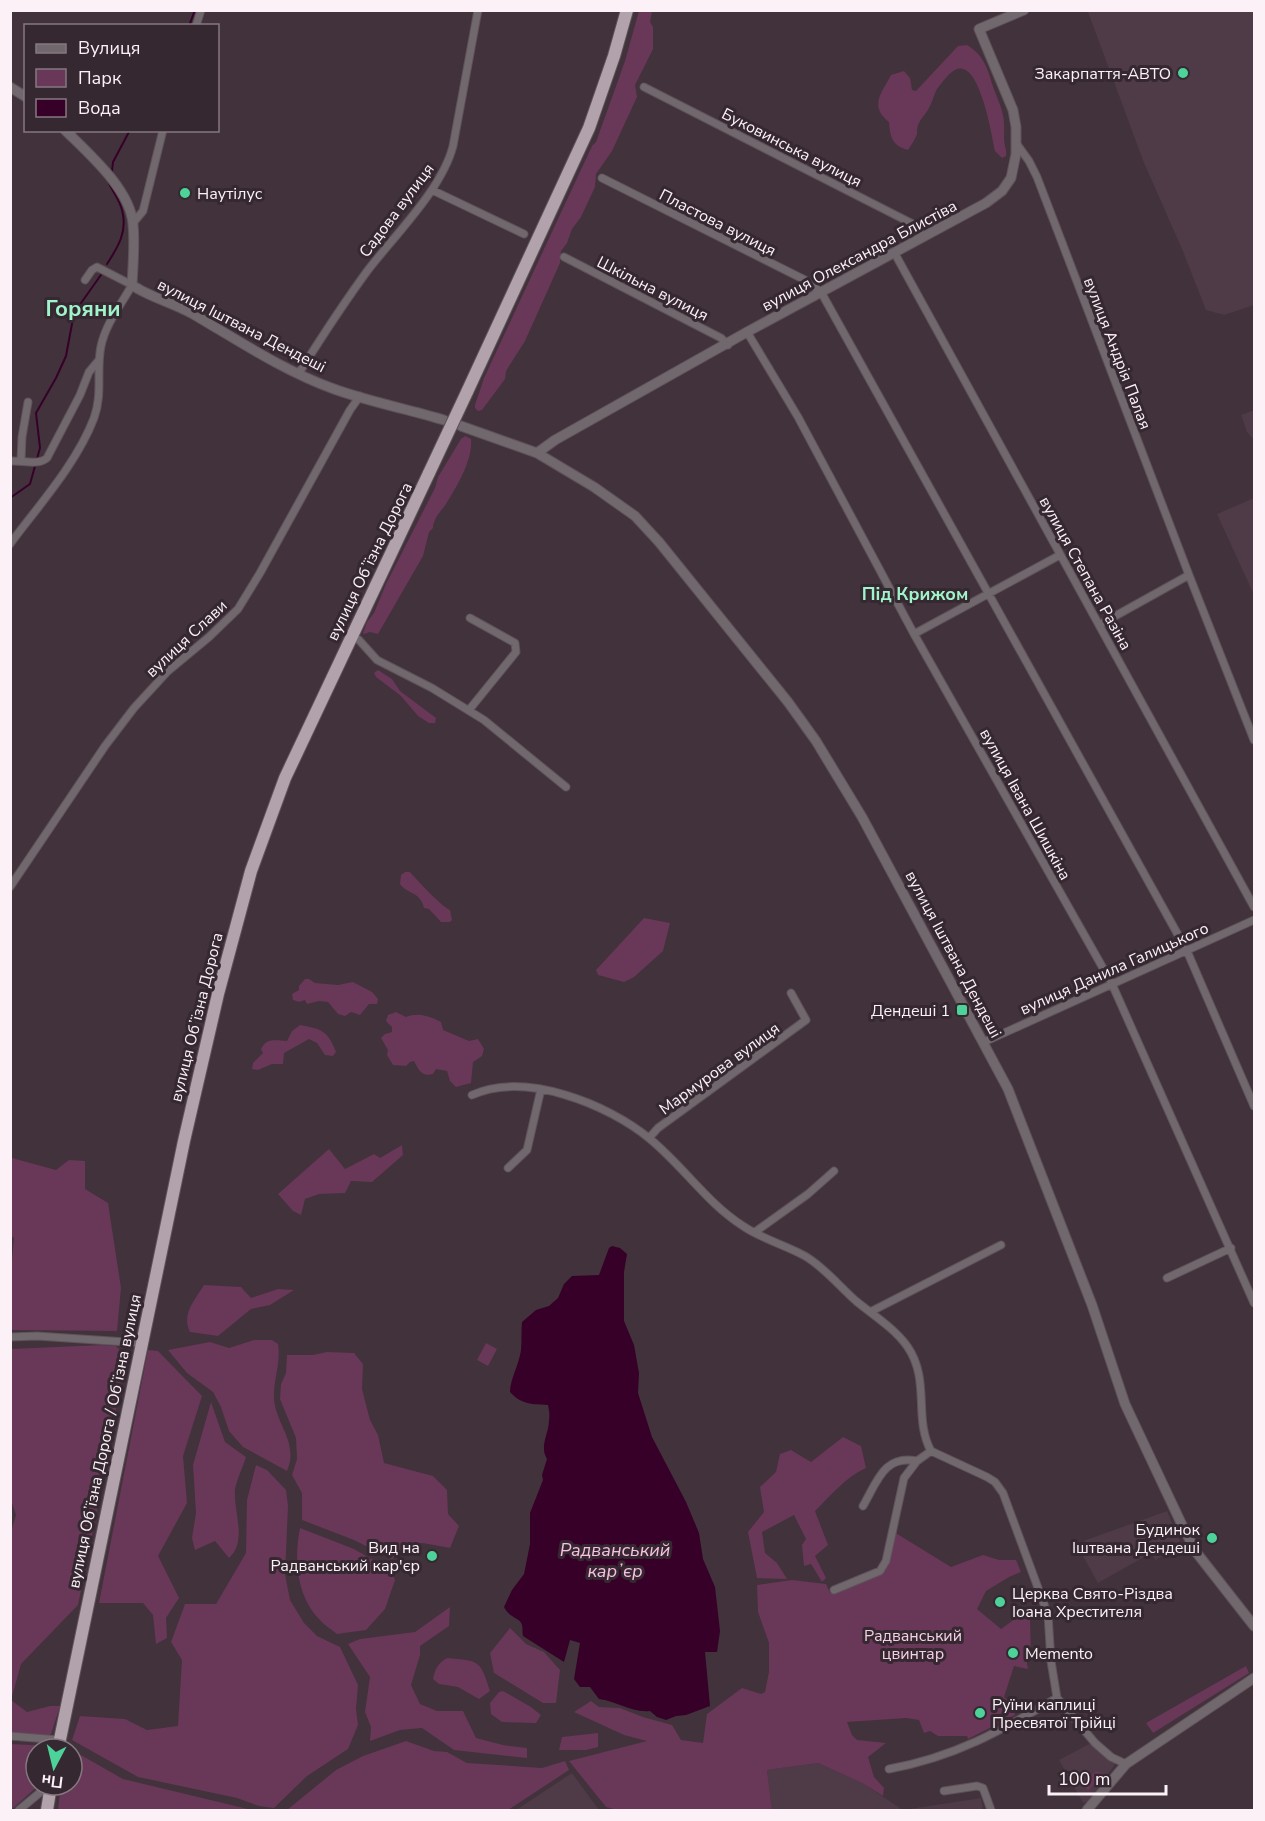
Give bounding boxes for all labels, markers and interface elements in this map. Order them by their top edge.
legend [24,24,219,132]
text: Вулиця [78,36,140,60]
place label: Закарпаття-АВТО [1035,63,1171,85]
text: Парк [78,66,122,90]
marker: Закарпаття-АВТО [1176,66,1190,80]
text: Вода [78,96,121,120]
street label: Буковинська вулиця [718,103,865,193]
street label: Садова вулиця [354,159,439,262]
place label: Наутілус [197,183,263,205]
street label: Пластова вулиця [655,184,780,262]
marker: Наутілус [178,186,192,200]
street label: вулиця Олександра Блистіва [758,195,961,317]
street label: Шкільна вулиця [593,251,712,326]
street label: вулиця Іштвана Дендеші [154,274,330,378]
street label: вулиця Андрія Палая [1078,274,1156,433]
district label: Горяни [45,294,121,324]
street label: вулиця Обʼїзна Дорога [322,479,418,644]
street label: вулиця Степана Разіна [1034,493,1137,654]
district label: Під Крижом [862,582,968,606]
street label: вулиця Слави [141,595,232,682]
street label: вулиця Івана Шишкіна [974,725,1076,884]
street label: вулиця Іштвана Дендеші [900,867,1007,1042]
street label: вулиця Данила Галицького [1017,917,1212,1021]
street label: вулиця Обʼїзна Дорога [165,930,229,1104]
place label: Дендеші 1 [871,1000,950,1022]
marker: Дендеші 1 [955,1003,969,1017]
street label: Мармурова вулиця [655,1018,784,1120]
street label: вулиця Обʼїзна Дорога / Обʼїзна вулиця [63,1292,147,1590]
place label: Будинок Іштвана Дєндеші [1072,1519,1201,1559]
marker: Будинок Іштвана Дєндеші [1205,1531,1219,1545]
place label: Вид на Радванський кар'єр [270,1537,420,1577]
water label: Радванський карʼєр [560,1538,670,1583]
marker: Вид на Радванський кар'єр [425,1549,439,1563]
place label: Церква Свято-Різдва Іоана Хрестителя [1012,1583,1173,1623]
marker: Церква Свято-Різдва Іоана Хрестителя [993,1595,1007,1609]
park label: Радванський цвинтар [864,1625,962,1665]
place label: Memento [1025,1643,1093,1665]
marker: Memento [1006,1646,1020,1660]
place label: Руїни каплиці Пресвятої Трійці [992,1694,1116,1734]
marker: Руїни каплиці Пресвятої Трійці [973,1706,987,1720]
north arrow [24,1737,84,1797]
scale bar [1049,1758,1166,1796]
text: 100 m [1058,1767,1110,1791]
text: Пн [40,1769,65,1793]

